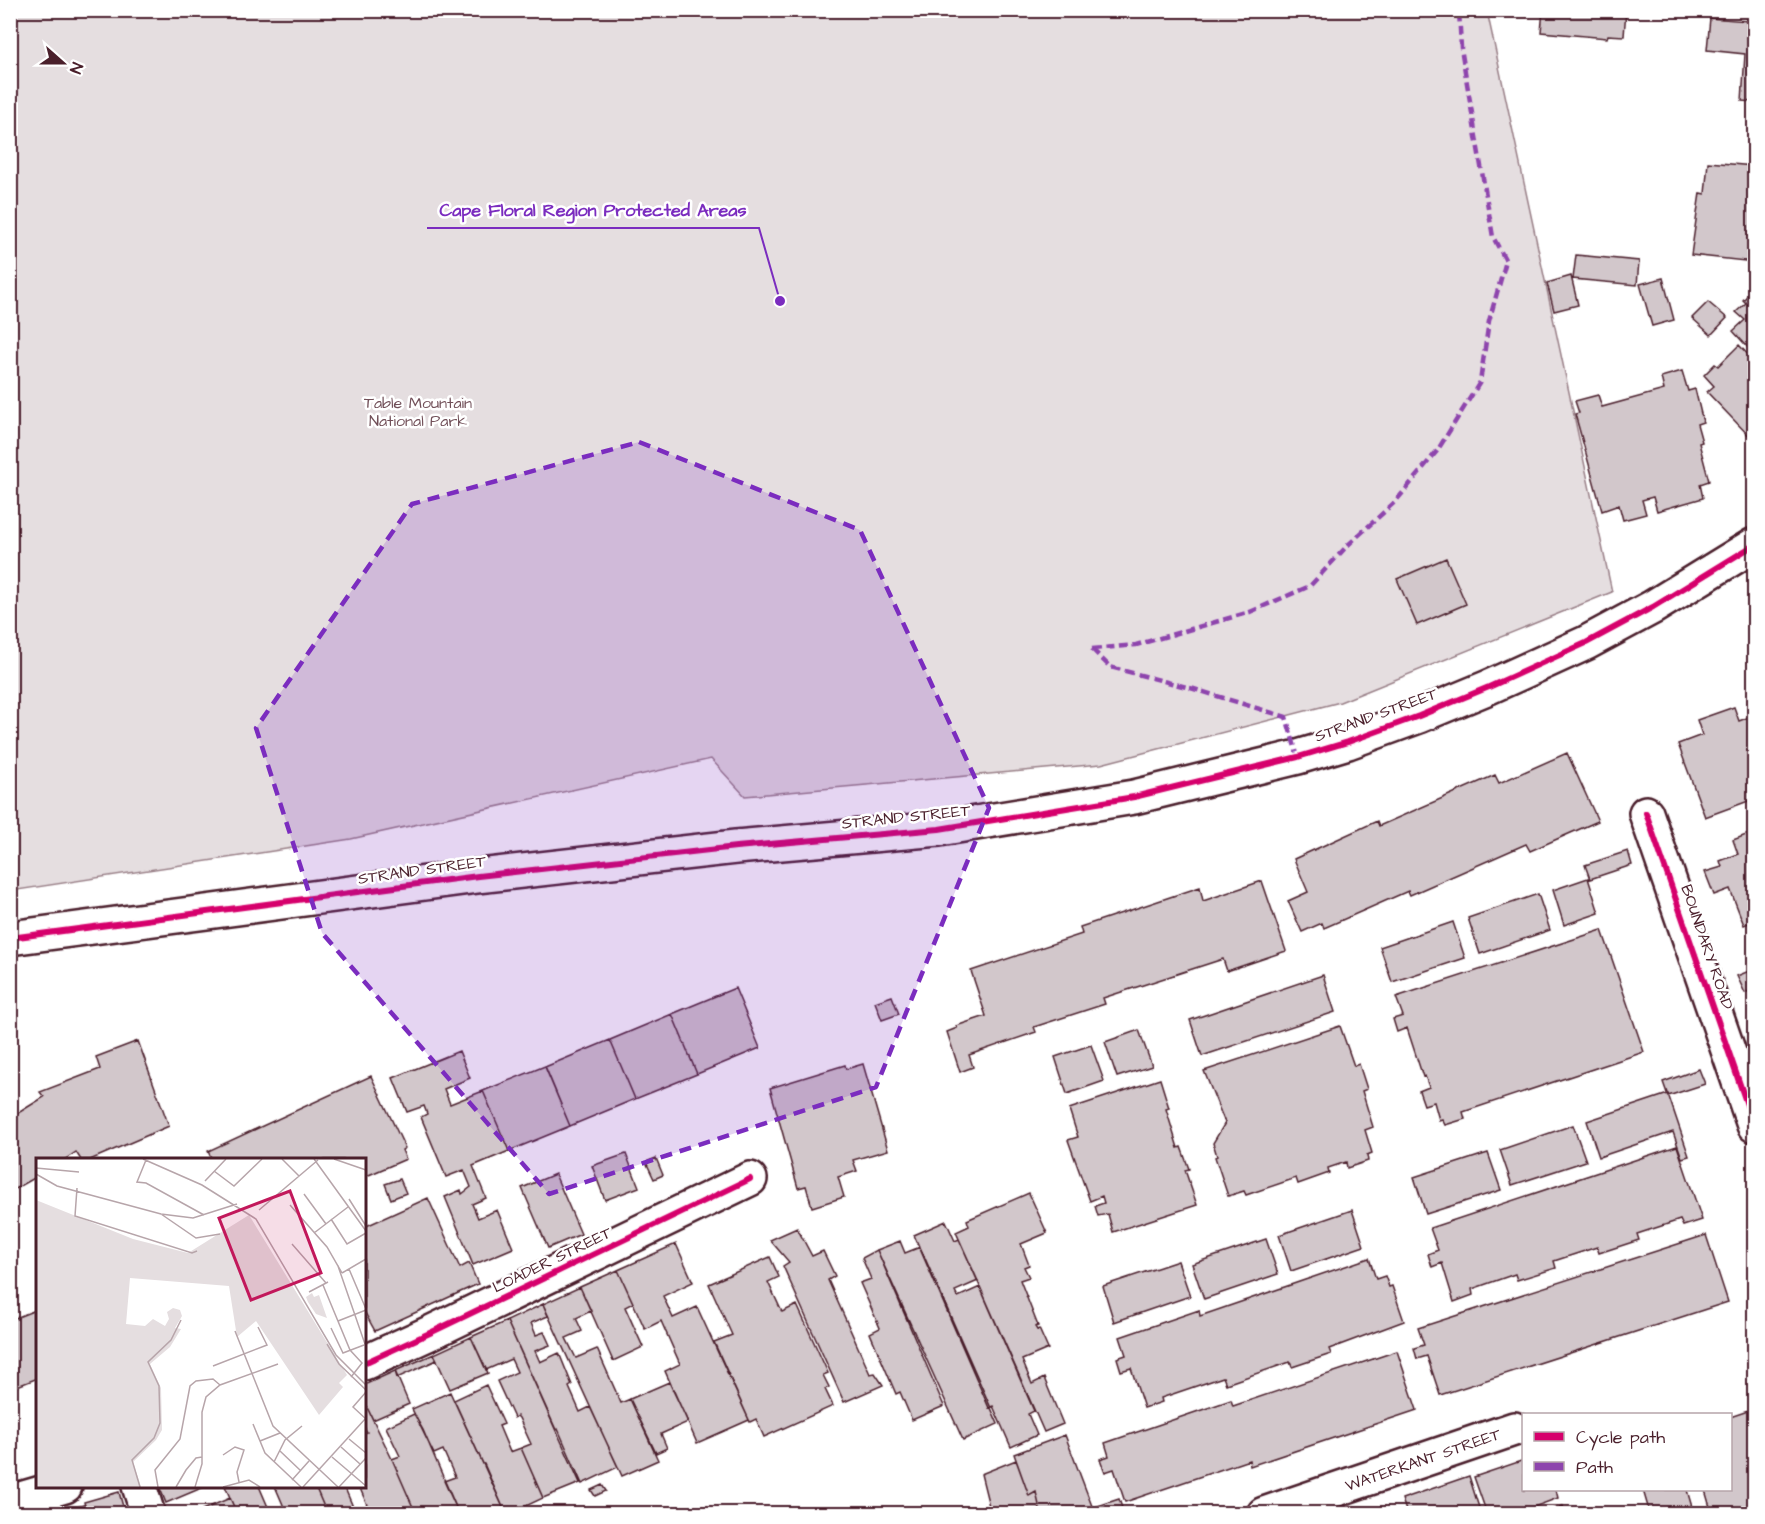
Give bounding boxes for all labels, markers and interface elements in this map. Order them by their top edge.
north arrow [33,33,93,93]
text: N [64,59,88,77]
callout: Cape Floral Region Protected Areas [427,192,759,228]
text: Cape Floral Region Protected Areas [439,198,747,224]
park label: Table Mountain National Park [364,392,472,432]
street label: STRAND STREET [1311,683,1441,747]
street label: STRAND STREET [841,799,971,835]
street label: STRAND STREET [356,850,488,890]
street label: BOUNDARY ROAD [1675,882,1739,1012]
inset map [36,1158,366,1488]
street label: LOADER STREET [489,1222,615,1298]
legend [1522,1413,1732,1491]
street label: WATERKANT STREET [1342,1423,1504,1497]
text: Cycle path [1576,1425,1665,1451]
text: Path [1576,1455,1613,1480]

